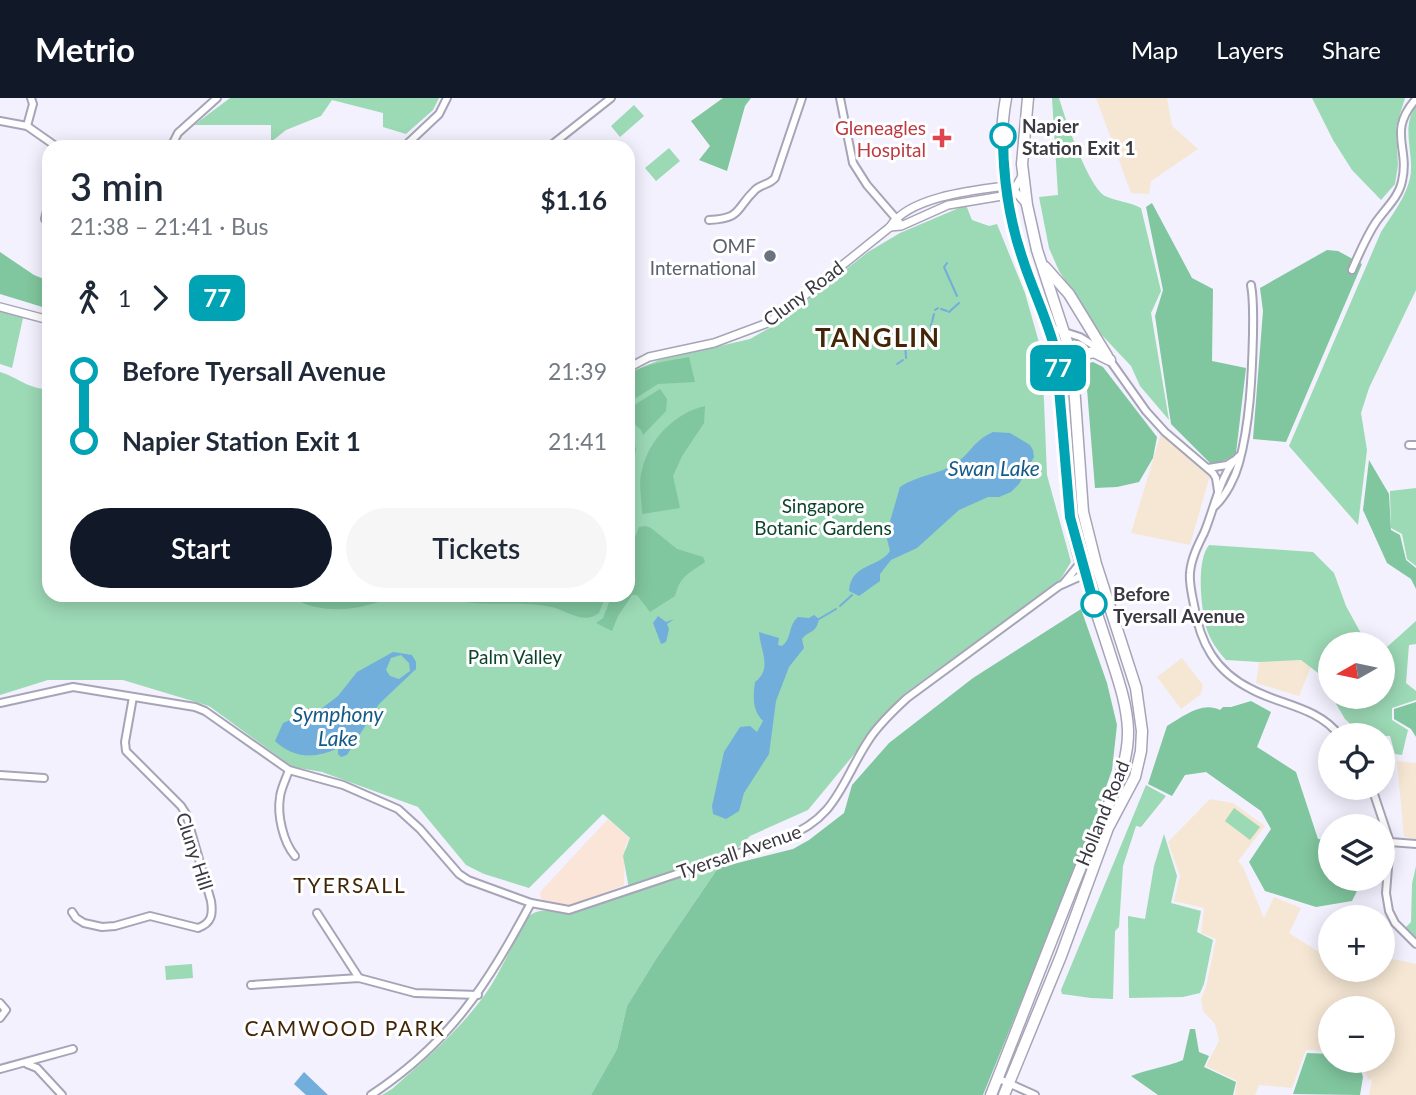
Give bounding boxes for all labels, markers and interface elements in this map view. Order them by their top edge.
text: Metrio [35,29,135,69]
text: Map [1131,35,1178,64]
text: Layers [1216,35,1284,64]
text: Share [1322,35,1381,64]
place label: Napier Station Exit 1 [1022,114,1135,159]
place label: Gleneagles Hospital [835,116,926,161]
marker: Napier Station Exit 1 [990,123,1016,149]
marker: Gleneagles Hospital [932,128,952,148]
text: 3 min [70,163,164,209]
text: $1.16 [541,184,607,216]
text: 21:38 – 21:41 · Bus [70,212,269,240]
place label: OMF International [650,234,756,279]
marker: OMF International [762,248,778,264]
street label: Cluny Road [758,255,848,331]
icon: walk [70,279,108,317]
icon: forward [141,279,179,317]
text: 77 [203,283,231,312]
text: 1 [118,284,131,312]
district label: TANGLIN [815,321,941,353]
line badge: 77 [1026,345,1090,391]
text: 77 [1044,353,1072,382]
text: Before Tyersall Avenue [122,355,386,387]
text: 21:39 [548,357,607,385]
text: Napier Station Exit 1 [122,425,361,457]
text: 21:41 [548,427,607,455]
water label: Swan Lake [948,455,1040,480]
park label: Singapore Botanic Gardens [754,494,892,539]
button: Start [70,508,332,588]
button: Tickets [346,508,607,588]
place label: Before Tyersall Avenue [1113,582,1245,627]
marker: Before Tyersall Avenue [1081,591,1107,617]
north arrow [1318,632,1395,709]
map controls [1318,632,1395,1073]
park label: Palm Valley [468,645,562,668]
water label: Symphony Lake [293,701,384,750]
button: locate [1318,723,1395,800]
street label: Holland Road [1070,757,1134,869]
street label: Cluny Hill [172,809,218,893]
button: layers [1318,814,1395,891]
street label: Tyersall Avenue [674,819,804,883]
district label: TYERSALL [293,872,407,897]
button: + [1318,905,1395,982]
button: − [1318,996,1395,1073]
district label: CAMWOOD PARK [244,1015,446,1040]

